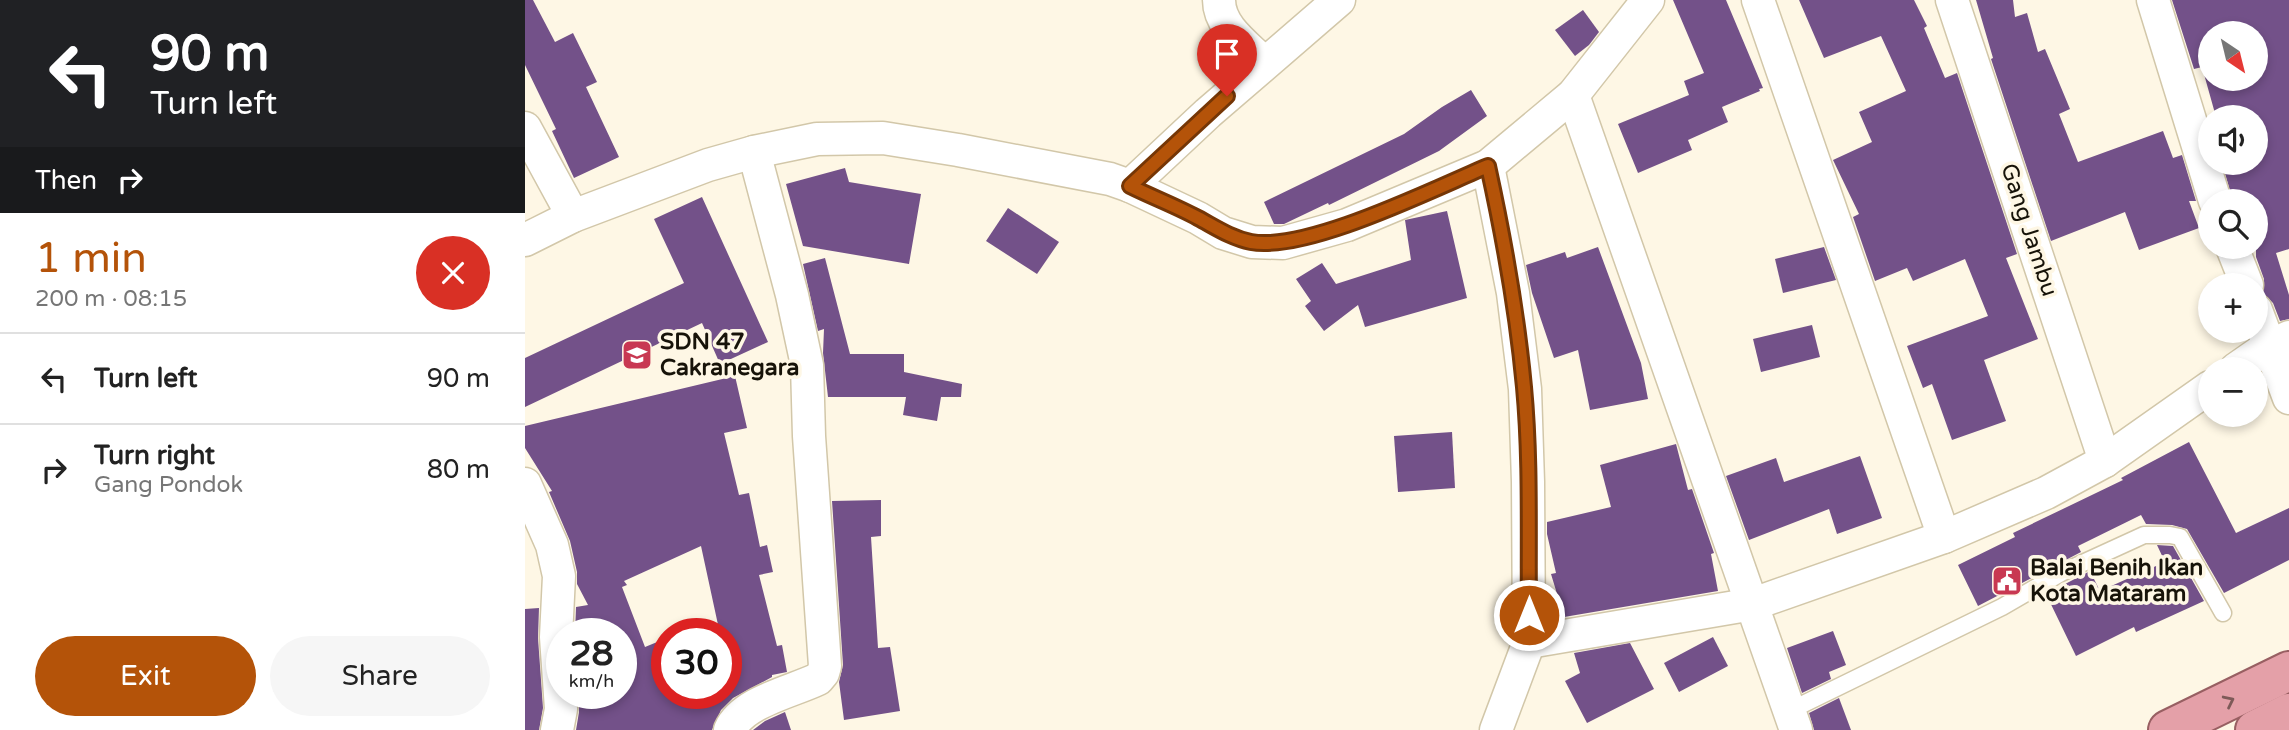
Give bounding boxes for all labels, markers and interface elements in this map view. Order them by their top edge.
north arrow [2198,21,2268,91]
map controls [2198,21,2268,427]
pin [1197,24,1257,96]
text: 90 m [150,25,269,84]
icon: left [35,28,126,119]
icon: arrive [1208,35,1246,73]
text: Turn left [150,85,277,123]
button: sound [2198,105,2268,175]
street label: Gang Jambu [1994,160,2064,300]
icon: right [111,161,149,199]
text: Then [35,165,97,196]
button: search [2198,189,2268,259]
text: 1 min [35,233,147,284]
button: close [416,236,490,310]
button: + [2198,273,2268,343]
text: 200 m · 08:15 [35,285,187,313]
place label: SDN 47 Cakranegara [660,328,799,382]
school or university icon: SDN 47 Cakranegara [620,338,654,372]
button: − [2198,357,2268,427]
icon: left [35,360,73,398]
text: Turn left [94,363,197,394]
text: 90 m [427,363,490,394]
text: Turn right [94,440,215,471]
icon: right [35,451,73,489]
text: 80 m [427,454,490,485]
text: Gang Pondok [94,471,243,499]
place label: Balai Benih Ikan Kota Mataram [2030,554,2203,608]
public building icon: Balai Benih Ikan Kota Mataram [1990,564,2024,598]
position arrow [1492,578,1566,652]
speed limit sign: 30 [651,618,742,709]
text: 28 [570,633,613,675]
button: Exit [35,636,256,716]
button: Share [270,636,490,716]
text: km/h [569,670,614,692]
one-way arrow [2222,695,2234,709]

